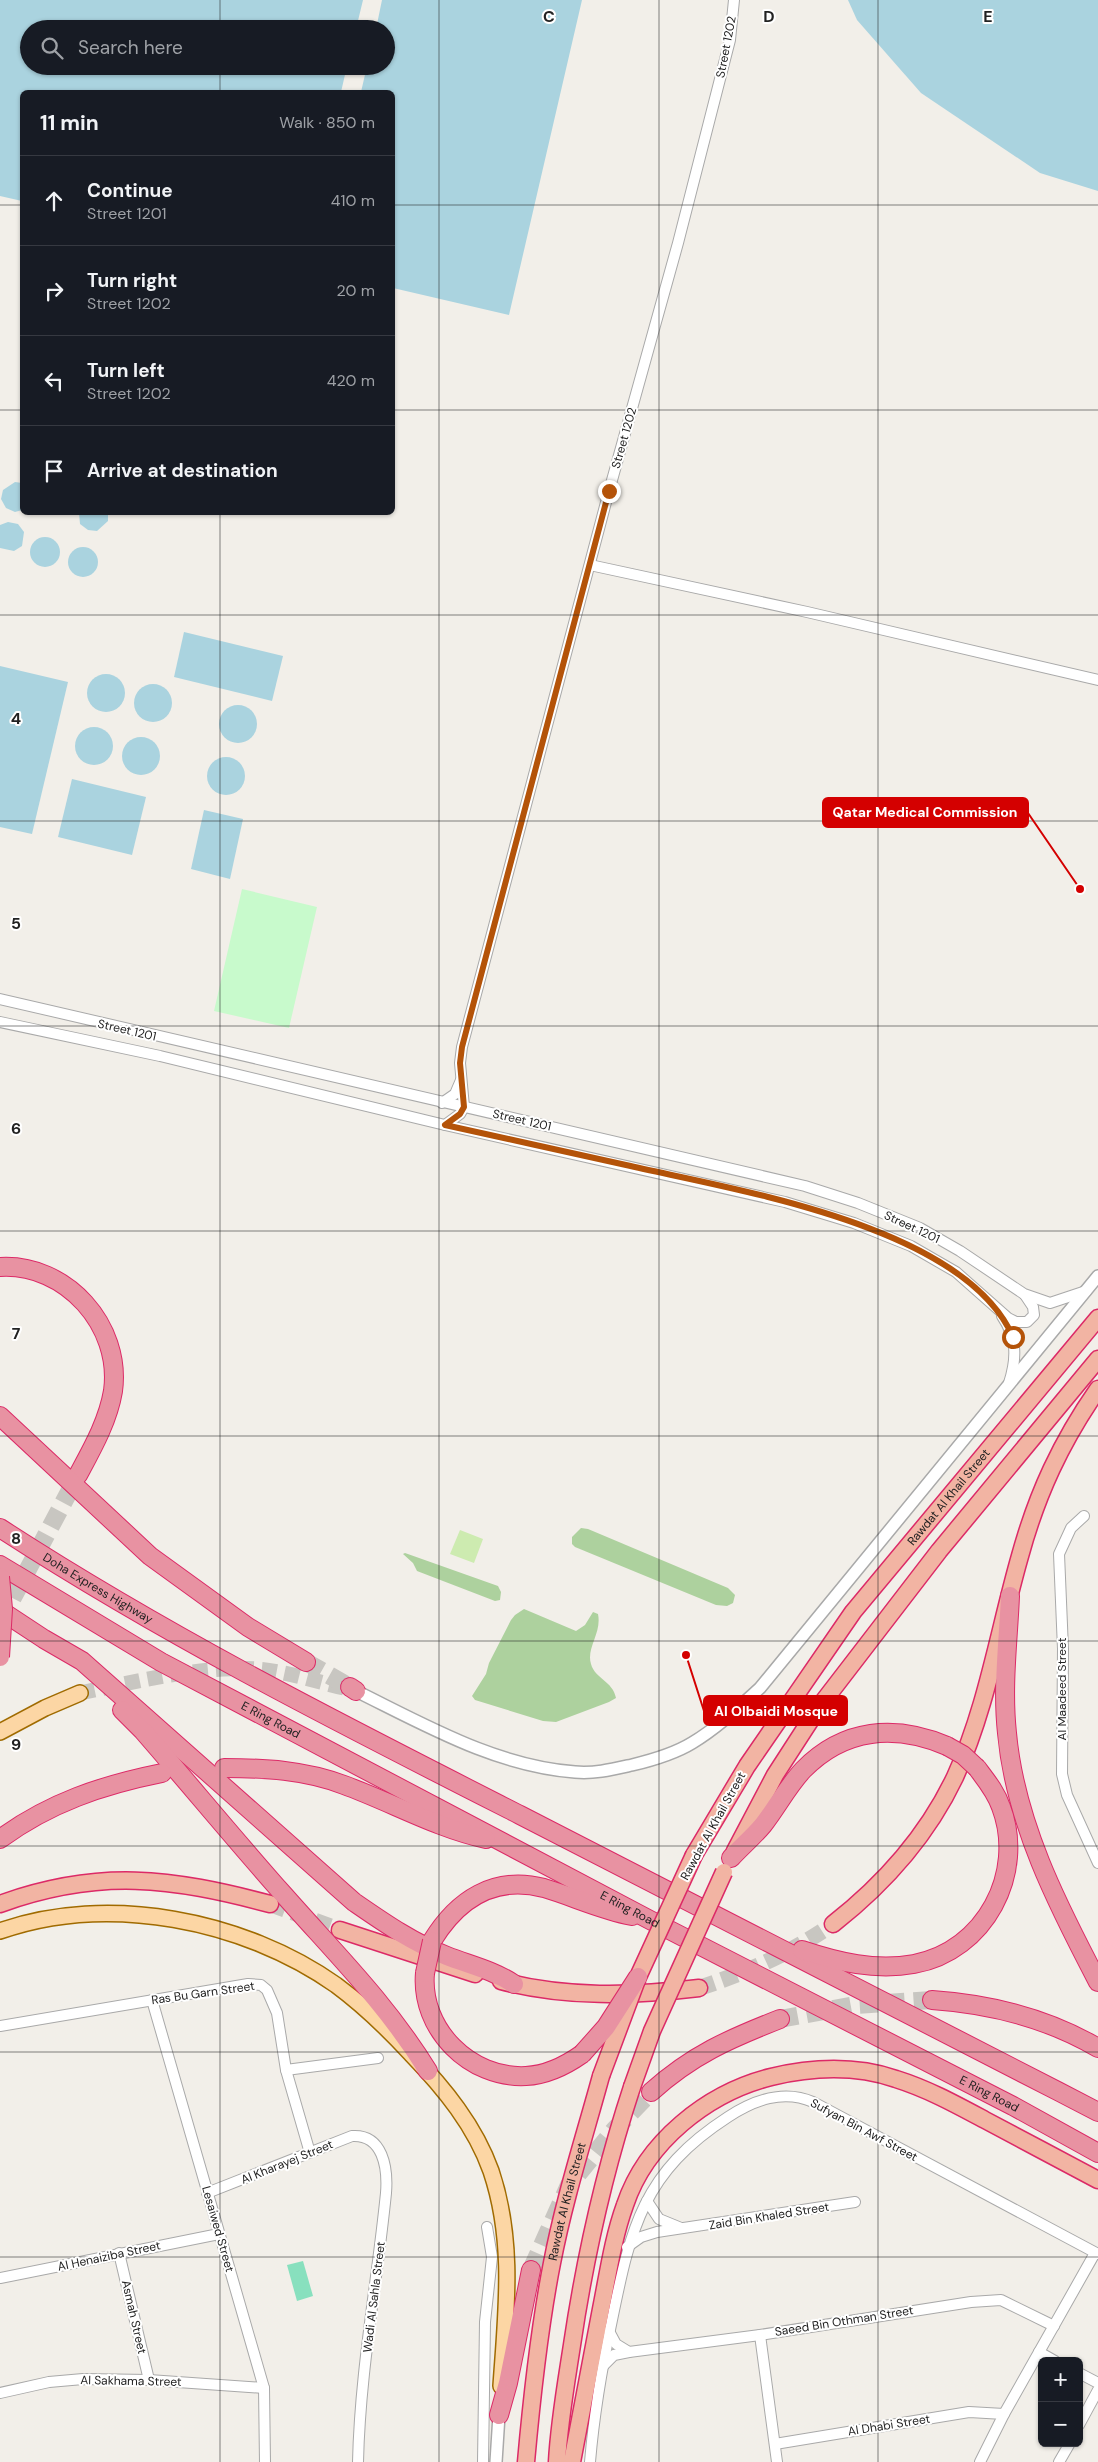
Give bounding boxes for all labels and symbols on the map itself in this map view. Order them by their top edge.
text: C [543,6,555,27]
text: D [763,6,775,27]
text: E [983,6,993,27]
street label: Street 1202 [712,15,740,79]
street label: Street 1202 [608,406,640,470]
route end [598,480,621,503]
text: 4 [11,708,21,729]
callout: Qatar Medical Commission [823,798,1028,827]
text: Qatar Medical Commission [833,803,1017,821]
text: 5 [11,913,21,934]
street label: Street 1201 [96,1015,158,1045]
street label: Street 1201 [491,1105,553,1135]
text: 6 [11,1118,21,1139]
street label: Street 1201 [882,1207,942,1247]
text: 7 [12,1323,21,1344]
route start [1002,1326,1025,1349]
street label: Rawdat Al Khail Street [904,1445,994,1549]
text: 8 [11,1528,21,1549]
street label: Doha Express Highway [40,1549,156,1627]
street label: Al Maadeed Street [1054,1637,1070,1740]
callout: Al Olbaidi Mosque [704,1696,847,1725]
street label: E Ring Road [238,1698,303,1742]
text: Al Olbaidi Mosque [714,1702,838,1720]
text: 9 [11,1734,21,1755]
street label: Rawdat Al Khail Street [677,1769,749,1883]
street label: E Ring Road [597,1887,662,1931]
street label: Ras Bu Garn Street [150,1978,256,2008]
street label: E Ring Road [957,2072,1022,2116]
street label: Sufyan Bin Awf Street [808,2095,921,2165]
street label: Al Kharayej Street [239,2136,336,2188]
street label: Rawdat Al Khail Street [545,2140,590,2262]
street label: Lesaiwed Street [198,2184,238,2274]
street label: Zaid Bin Khaled Street [708,2199,831,2233]
street label: Al Henaiziba Street [56,2237,162,2275]
street label: Wadi Al Sahla Street [359,2240,389,2353]
street label: Asmah Street [118,2279,150,2356]
street label: Saeed Bin Othman Street [773,2302,915,2340]
street label: Al Sakhama Street [80,2372,182,2390]
street label: Al Dhabi Street [847,2411,932,2439]

